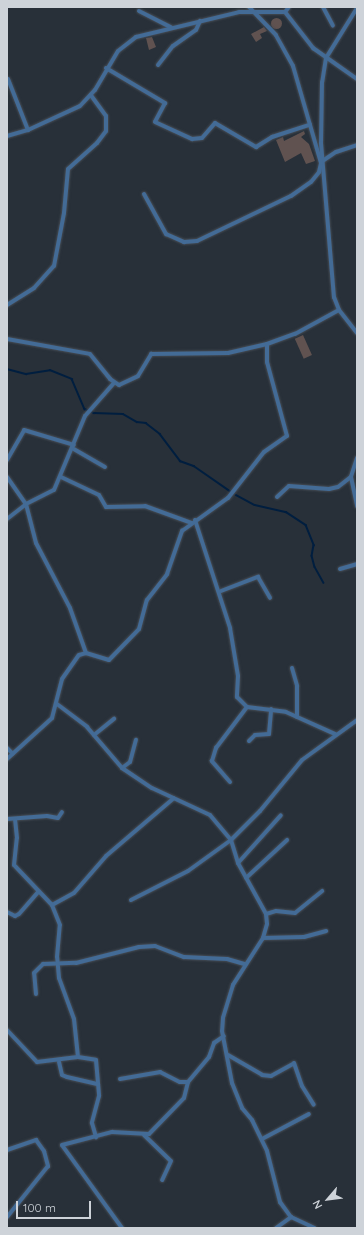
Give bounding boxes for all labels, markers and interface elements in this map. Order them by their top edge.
north arrow [308,1179,348,1219]
scale bar [18,1193,93,1219]
text: N [309,1198,325,1211]
text: 100 m [23,1200,56,1215]

